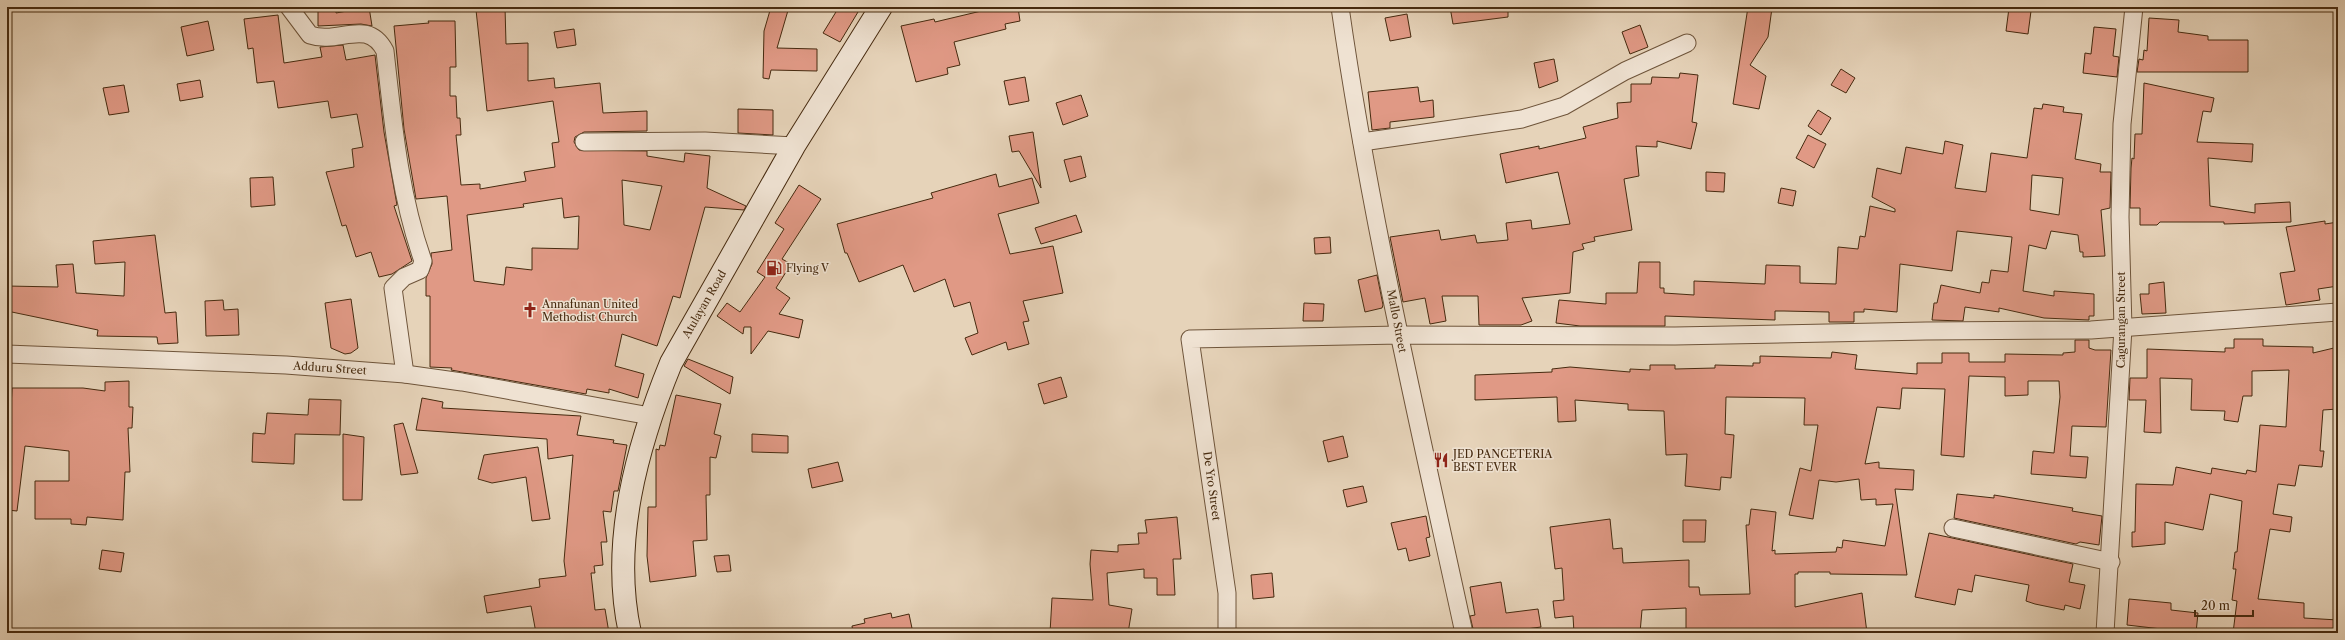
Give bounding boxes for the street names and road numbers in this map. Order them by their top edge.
street label: Atulayan Road [678,267,729,341]
street label: Cagurangan Street [2114,272,2128,368]
street label: Mallo Street [1384,288,1410,354]
street label: Adduru Street [292,358,367,378]
street label: De Yro Street [1200,450,1224,522]

